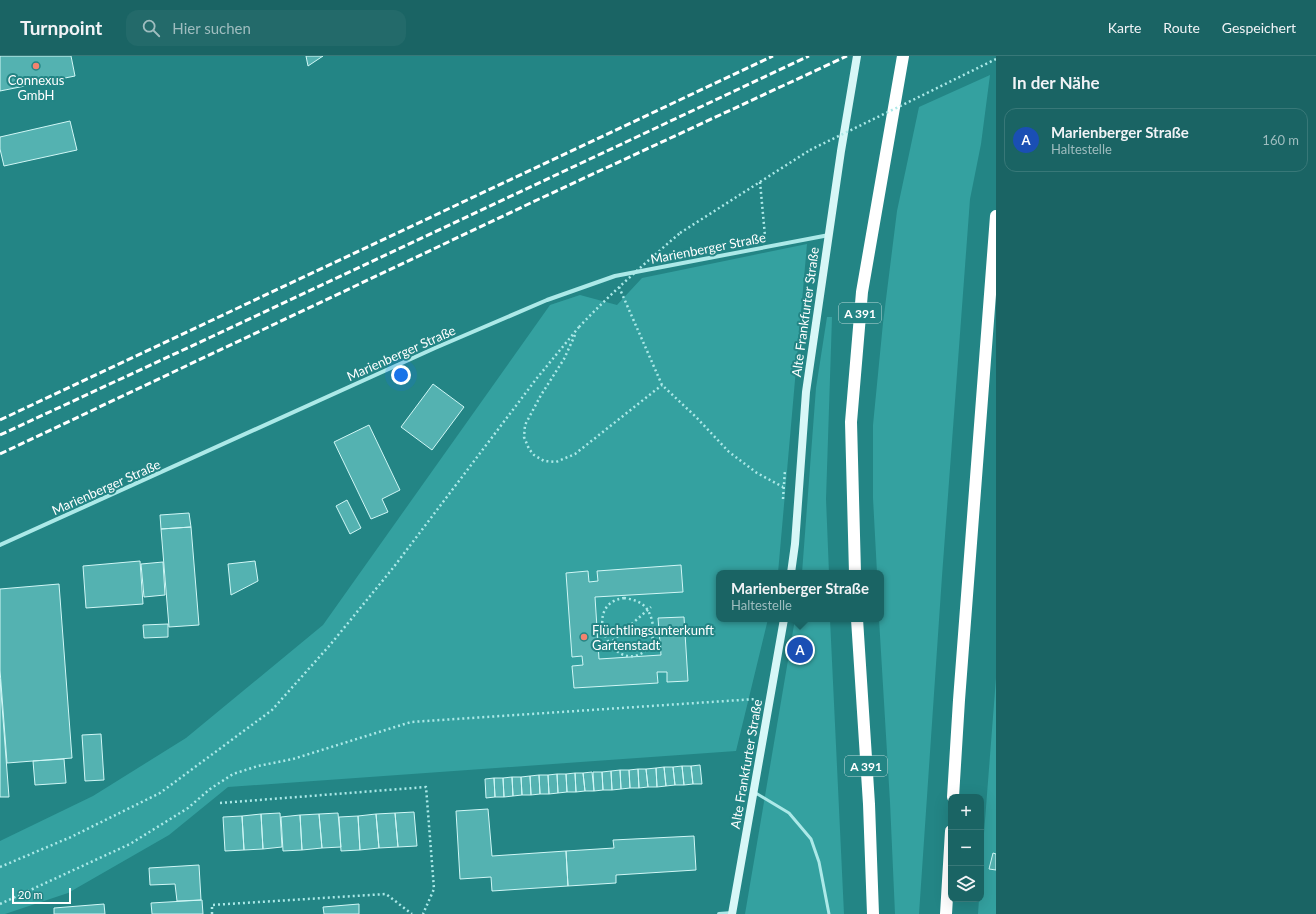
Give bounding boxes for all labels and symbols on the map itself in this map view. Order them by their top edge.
marker: Connexus GmbH [31,61,41,71]
place label: Connexus GmbH [8,72,65,103]
street label: Marienberger Straße [649,229,767,267]
street label: Alte Frankfurter Straße [788,246,822,378]
road number: A 391 [839,303,881,323]
street label: Marienberger Straße [344,322,458,384]
your location [391,365,411,385]
street label: Marienberger Straße [49,456,163,518]
place label: Flüchtlingsunterkunft Gartenstadt [592,622,714,653]
marker: Flüchtlingsunterkunft Gartenstadt [579,632,589,642]
pin: A [787,635,813,665]
street label: Alte Frankfurter Straße [727,698,765,830]
road number: A 391 [845,756,887,776]
scale bar [12,886,71,905]

